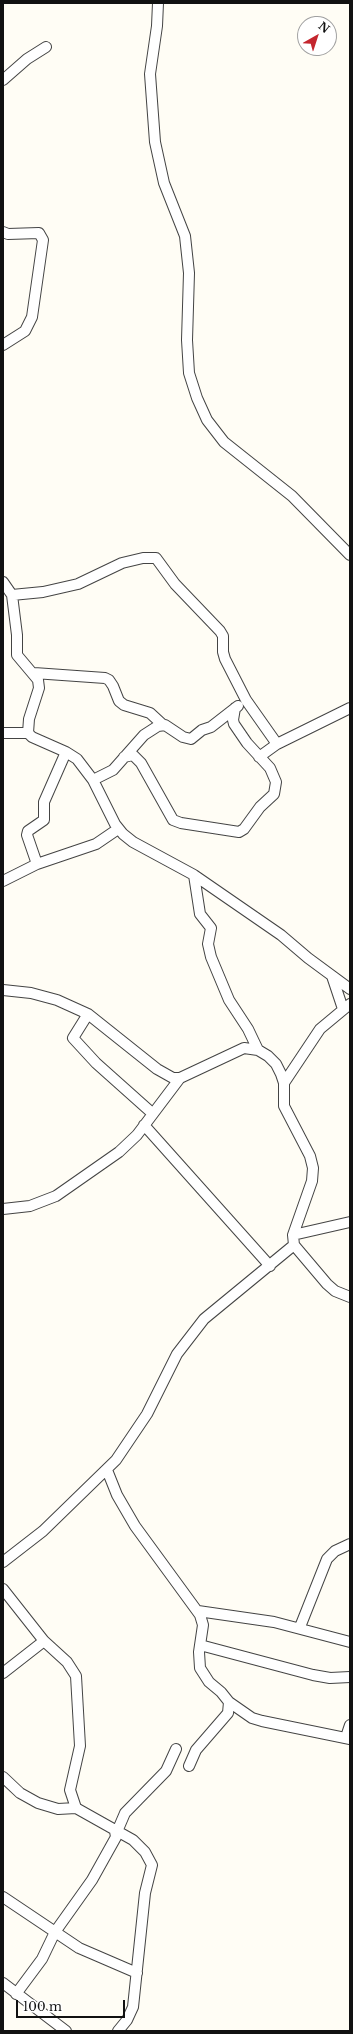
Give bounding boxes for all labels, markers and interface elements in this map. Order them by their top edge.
north arrow [297,16,337,56]
text: N [315,19,332,36]
scale bar [18,1992,127,2018]
text: 100 m [23,1999,62,2014]

